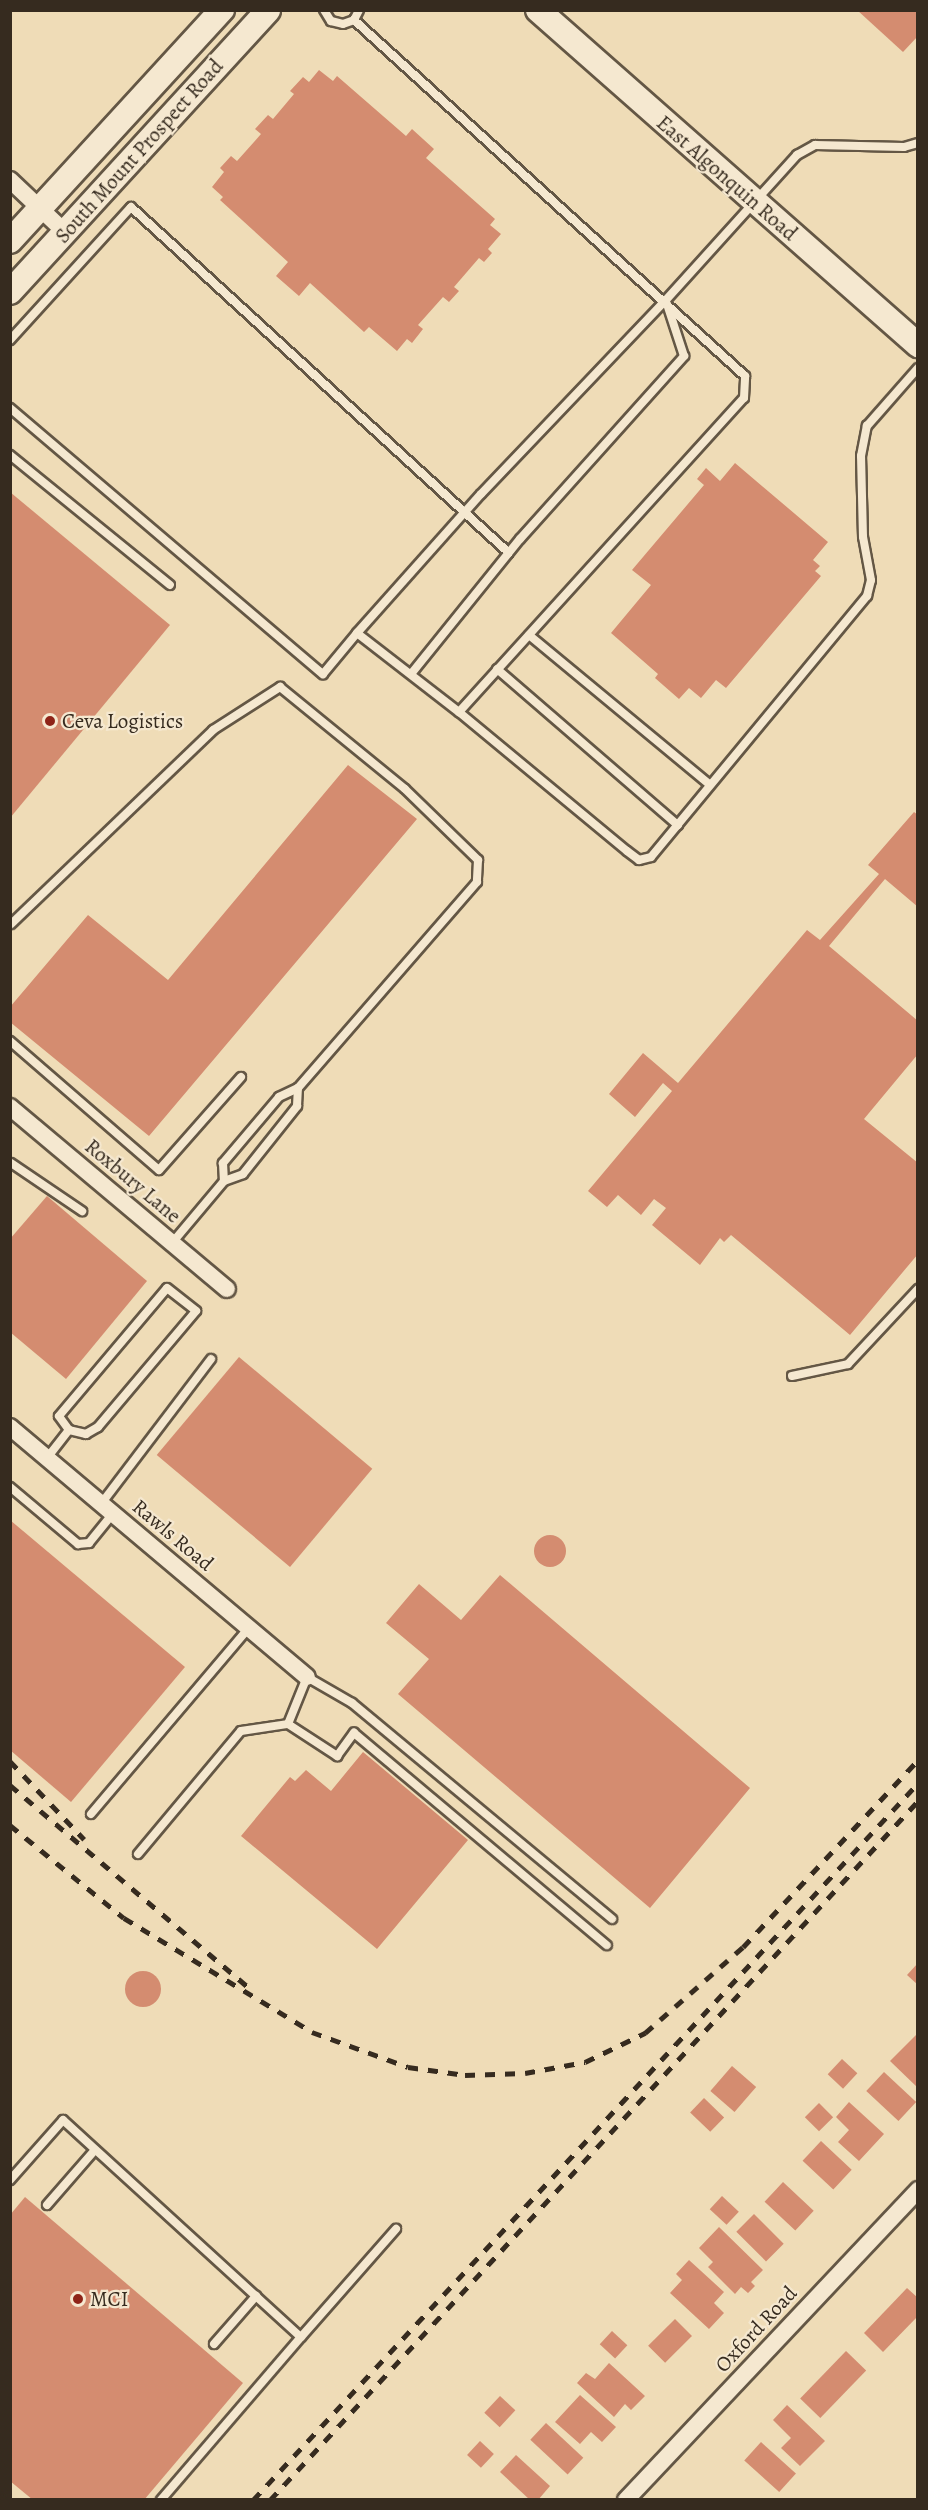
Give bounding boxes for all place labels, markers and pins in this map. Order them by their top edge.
place label: Ceva Logistics [62,708,183,734]
marker: Ceva Logistics [43,714,57,728]
place label: MCI [90,2286,128,2312]
marker: MCI [71,2292,85,2306]

